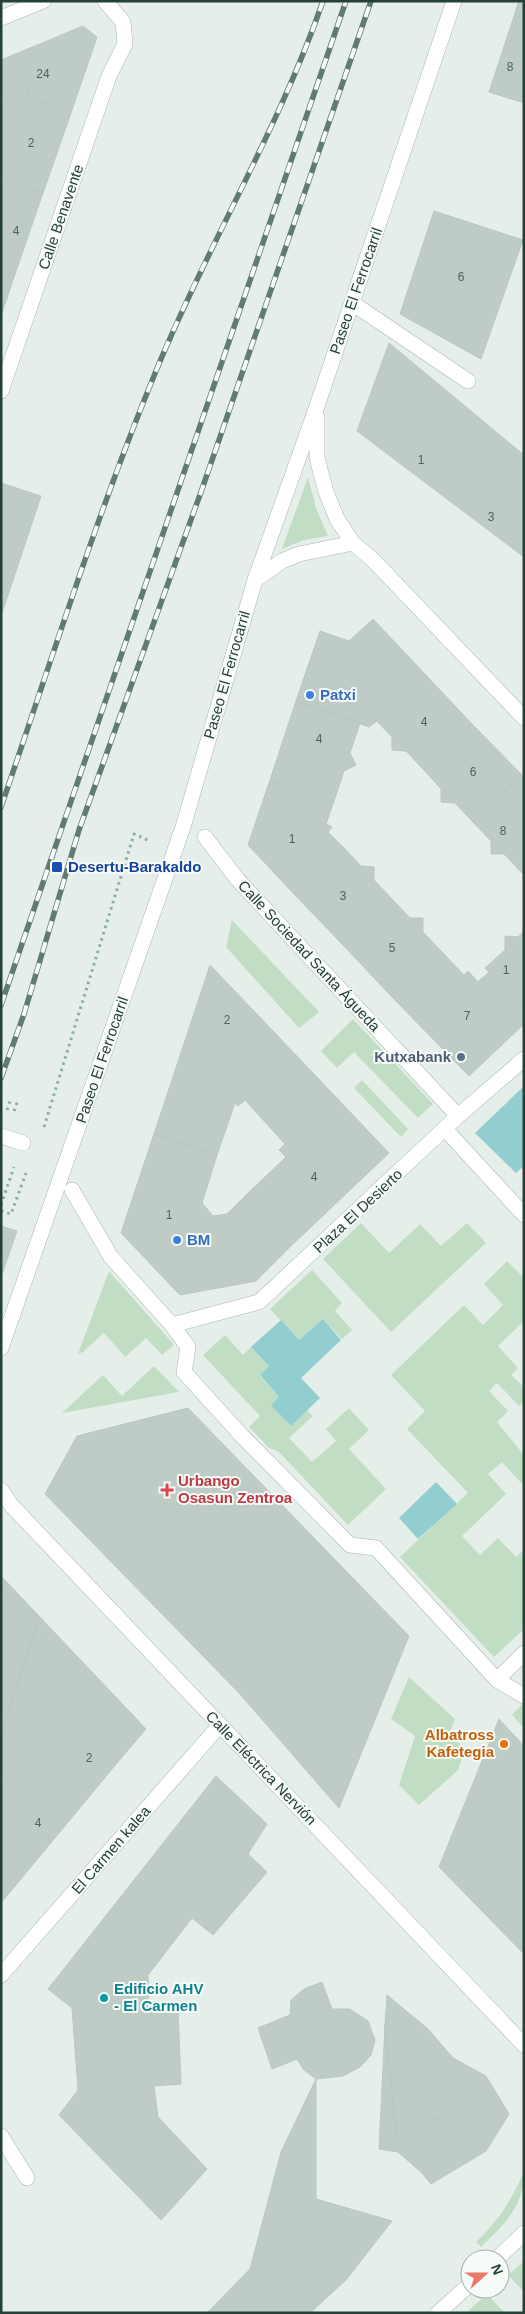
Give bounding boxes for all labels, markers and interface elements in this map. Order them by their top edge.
house number: 8 [507,60,514,74]
house number: 24 [36,67,50,81]
house number: 2 [28,136,35,150]
street label: Calle Benavente [35,162,86,272]
house number: 4 [13,224,20,238]
street label: Paseo El Ferrocarril [326,225,385,356]
house number: 6 [458,270,465,284]
house number: 1 [418,453,425,467]
house number: 3 [488,510,495,524]
street label: Paseo El Ferrocarril [200,609,253,741]
place label: Patxi [320,686,356,703]
marker: Patxi [304,689,316,701]
house number: 4 [421,715,428,729]
house number: 4 [316,732,323,746]
house number: 6 [470,765,477,779]
house number: 8 [500,824,507,838]
house number: 1 [289,832,296,846]
place label: Desertu-Barakaldo [68,858,201,875]
marker: Desertu-Barakaldo [50,860,64,874]
street label: Calle Sociedad Santa Águeda [235,877,384,1035]
house number: 3 [340,889,347,903]
house number: 5 [389,941,396,955]
house number: 1 [503,963,510,977]
street label: Paseo El Ferrocarril [72,994,131,1125]
house number: 7 [464,1009,471,1023]
house number: 2 [224,1013,231,1027]
place label: Kutxabank [374,1048,452,1065]
marker: Kutxabank [455,1051,467,1063]
street label: Plaza El Desierto [310,1165,406,1256]
house number: 4 [311,1170,318,1184]
house number: 1 [166,1208,173,1222]
place label: BM [187,1231,210,1248]
marker: BM [171,1234,183,1246]
place label: Urbango Osasun Zentroa [178,1472,293,1506]
marker: Urbango Osasun Zentroa [160,1483,174,1497]
street label: Calle Eléctrica Nervión [203,1707,320,1828]
place label: Albatross Kafetegia [425,1726,495,1760]
marker: Albatross Kafetegia [498,1738,510,1750]
house number: 2 [86,1751,93,1765]
street label: El Carmen kalea [68,1802,154,1897]
house number: 4 [35,1816,42,1830]
place label: Edificio AHV - El Carmen [114,1980,203,2014]
marker: Edificio AHV - El Carmen [98,1992,110,2004]
north arrow [460,2249,510,2299]
text: N [488,2262,506,2277]

